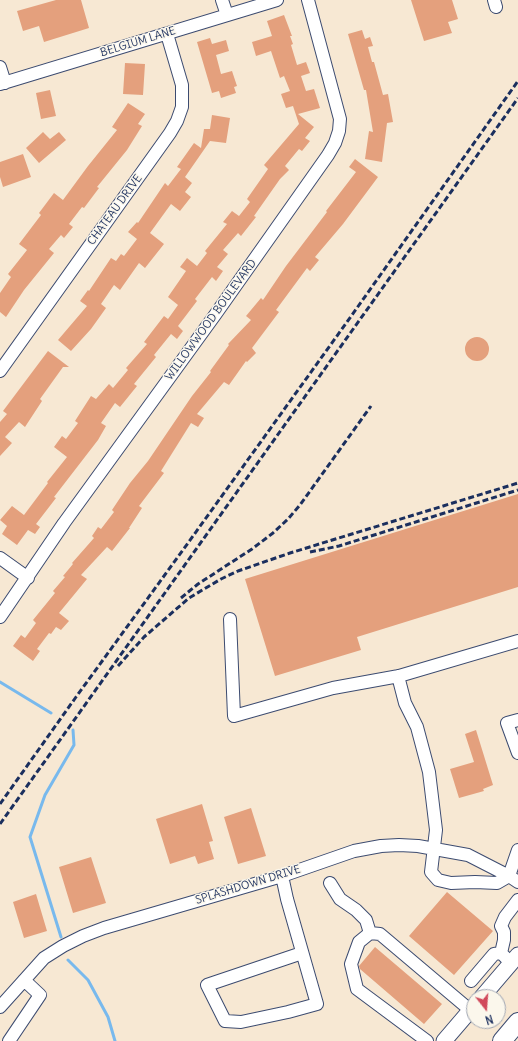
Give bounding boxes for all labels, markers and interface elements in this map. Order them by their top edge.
street label: BELGIUM LANE [99,24,177,60]
street label: CHATEAU DRIVE [85,172,145,248]
street label: WILLOWWOOD BOULEVARD [163,257,259,383]
street label: SPLASHDOWN DRIVE [194,863,302,907]
north arrow [466,989,506,1029]
text: N [484,1012,495,1027]

